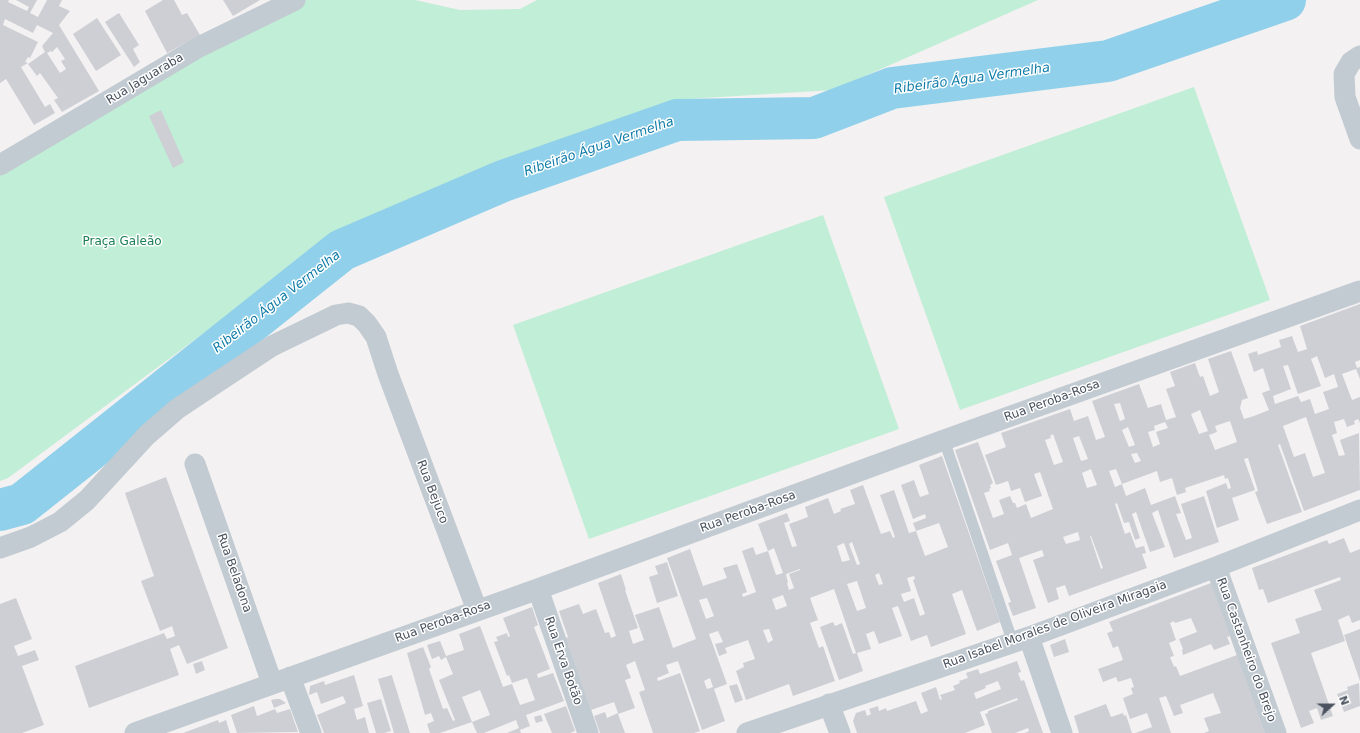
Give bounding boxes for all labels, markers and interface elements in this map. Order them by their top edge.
street label: Rua Jaguaraba [104,50,186,108]
water label: Ribeirão Água Vermelha [893,60,1051,98]
water label: Ribeirão Água Vermelha [522,114,676,180]
park label: Praça Galeão [82,235,162,249]
water label: Ribeirão Água Vermelha [210,247,344,357]
street label: Rua Peroba-Rosa [1002,377,1102,425]
street label: Rua Bejuco [413,458,451,526]
street label: Rua Peroba-Rosa [698,488,798,536]
street label: Rua Beladona [214,532,254,614]
street label: Rua Castanheiro do Brejo [1213,576,1279,724]
street label: Rua Isabel Morales de Oliveira Miragaia [941,578,1169,672]
street label: Rua Peroba-Rosa [393,598,493,646]
street label: Rua Erva Botão [541,615,585,707]
north arrow [1312,685,1352,725]
text: N [1336,694,1351,707]

